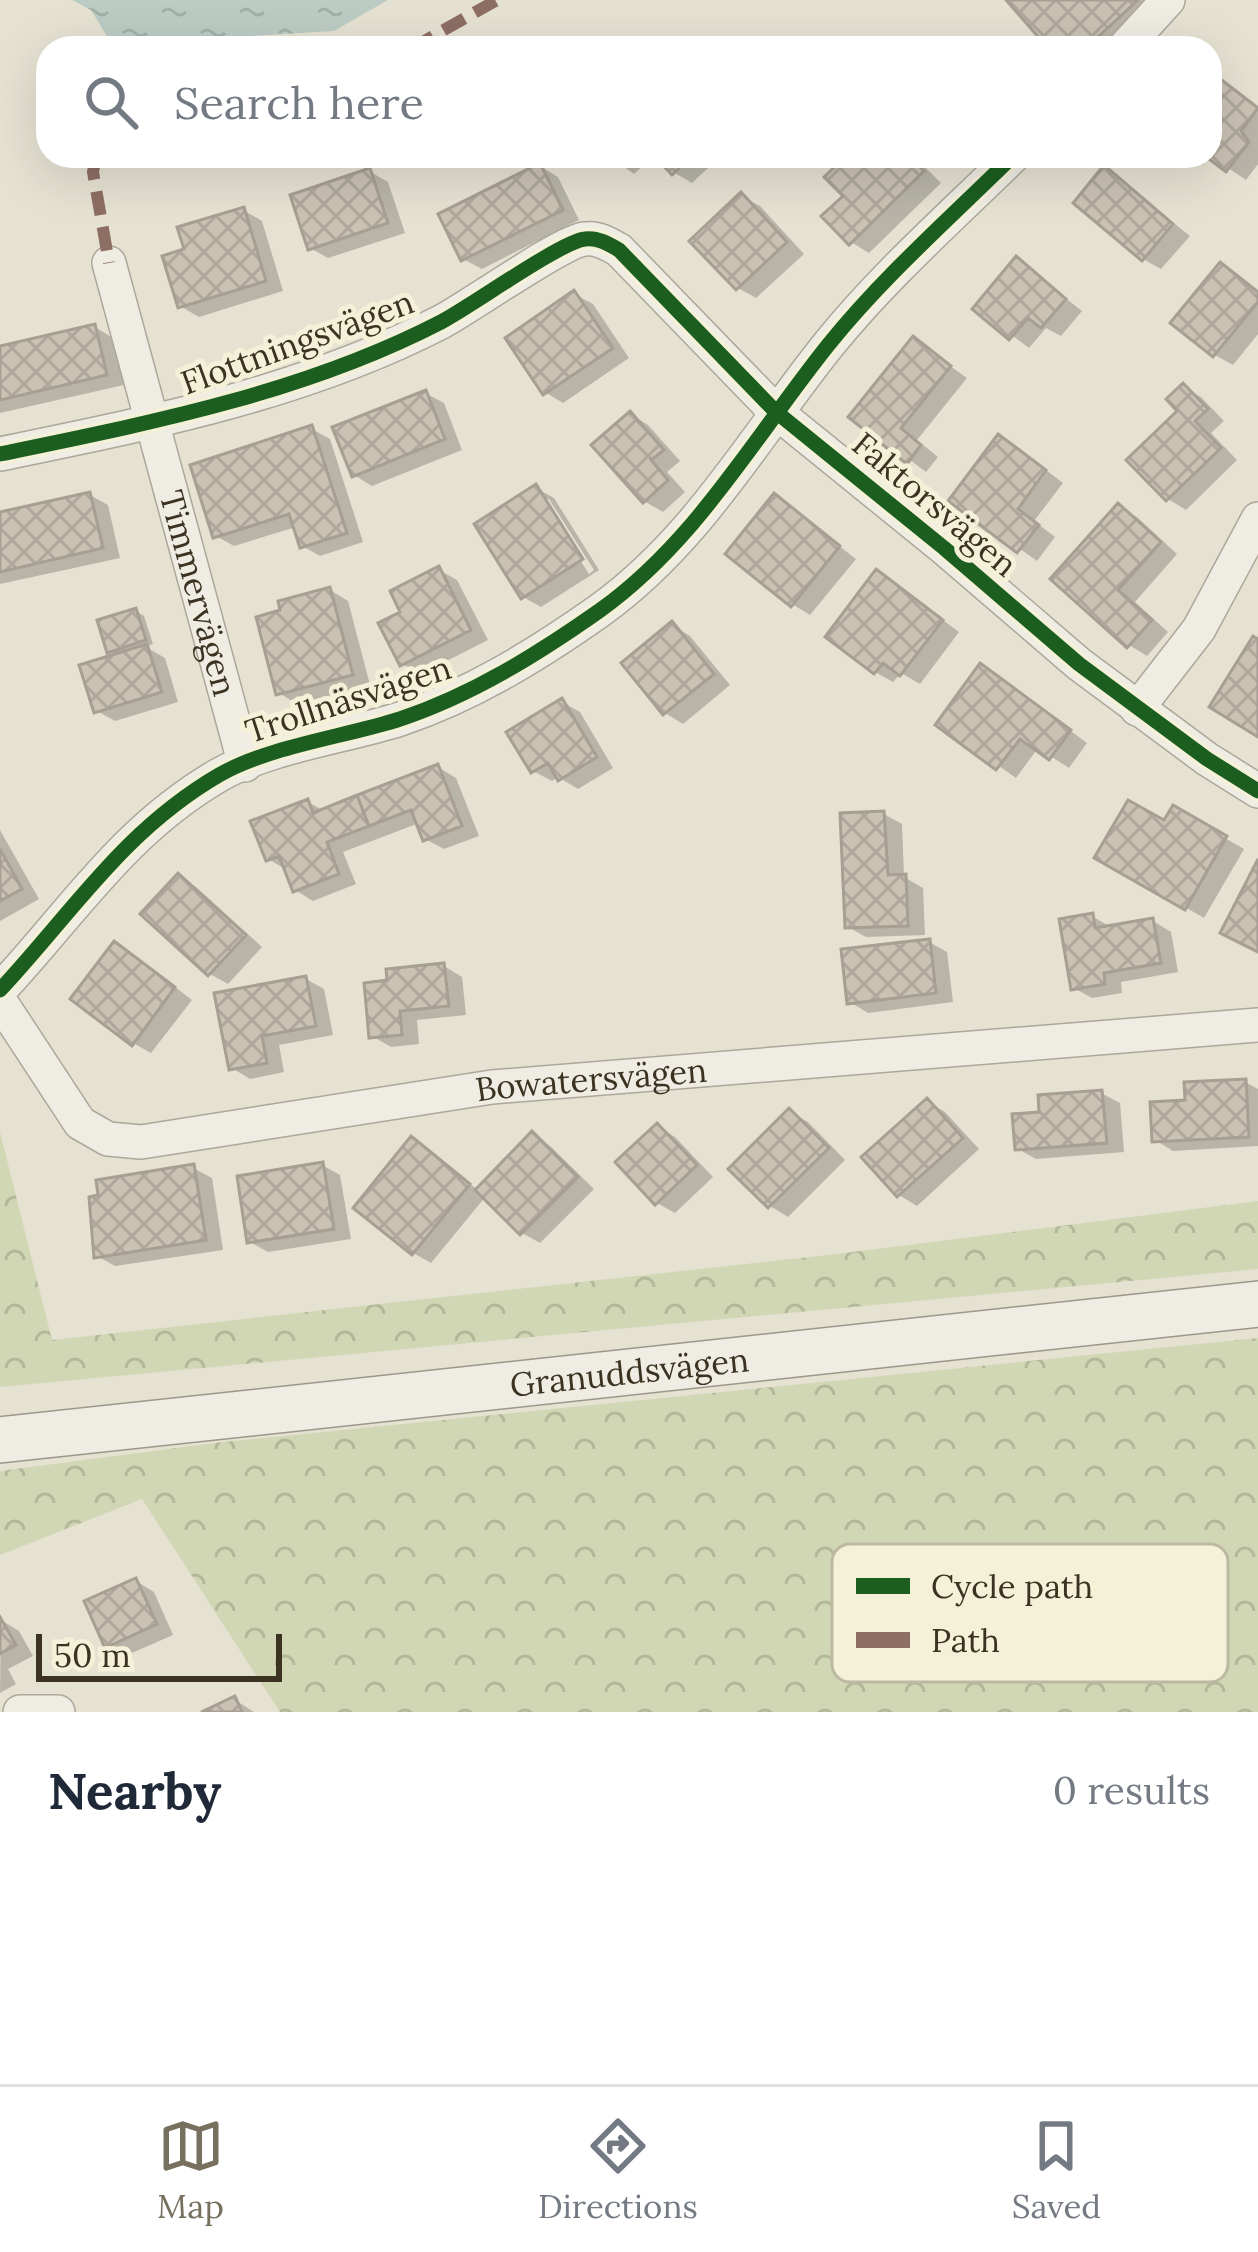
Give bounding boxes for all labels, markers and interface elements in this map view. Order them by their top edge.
search box [36,36,1222,168]
icon: search [78,69,144,135]
text: Search here [174,74,424,131]
street label: Flottningsvägen [175,280,419,404]
street label: Faktorsvägen [844,423,1026,585]
street label: Timmervägen [151,486,246,701]
street label: Trollnäsvägen [240,646,456,752]
street label: Bowatersvägen [472,1049,708,1110]
street label: Granuddsvägen [508,1338,751,1406]
legend [832,1544,1228,1682]
text: Cycle path [931,1565,1093,1607]
text: Path [931,1619,1000,1661]
scale bar [36,1628,282,1681]
text: 50 m [54,1634,131,1676]
text: Nearby [48,1758,221,1823]
text: 0 results [1053,1765,1210,1815]
tab: Map [157,2113,224,2227]
tab: Directions [538,2113,698,2227]
tab: Saved [1012,2113,1101,2227]

